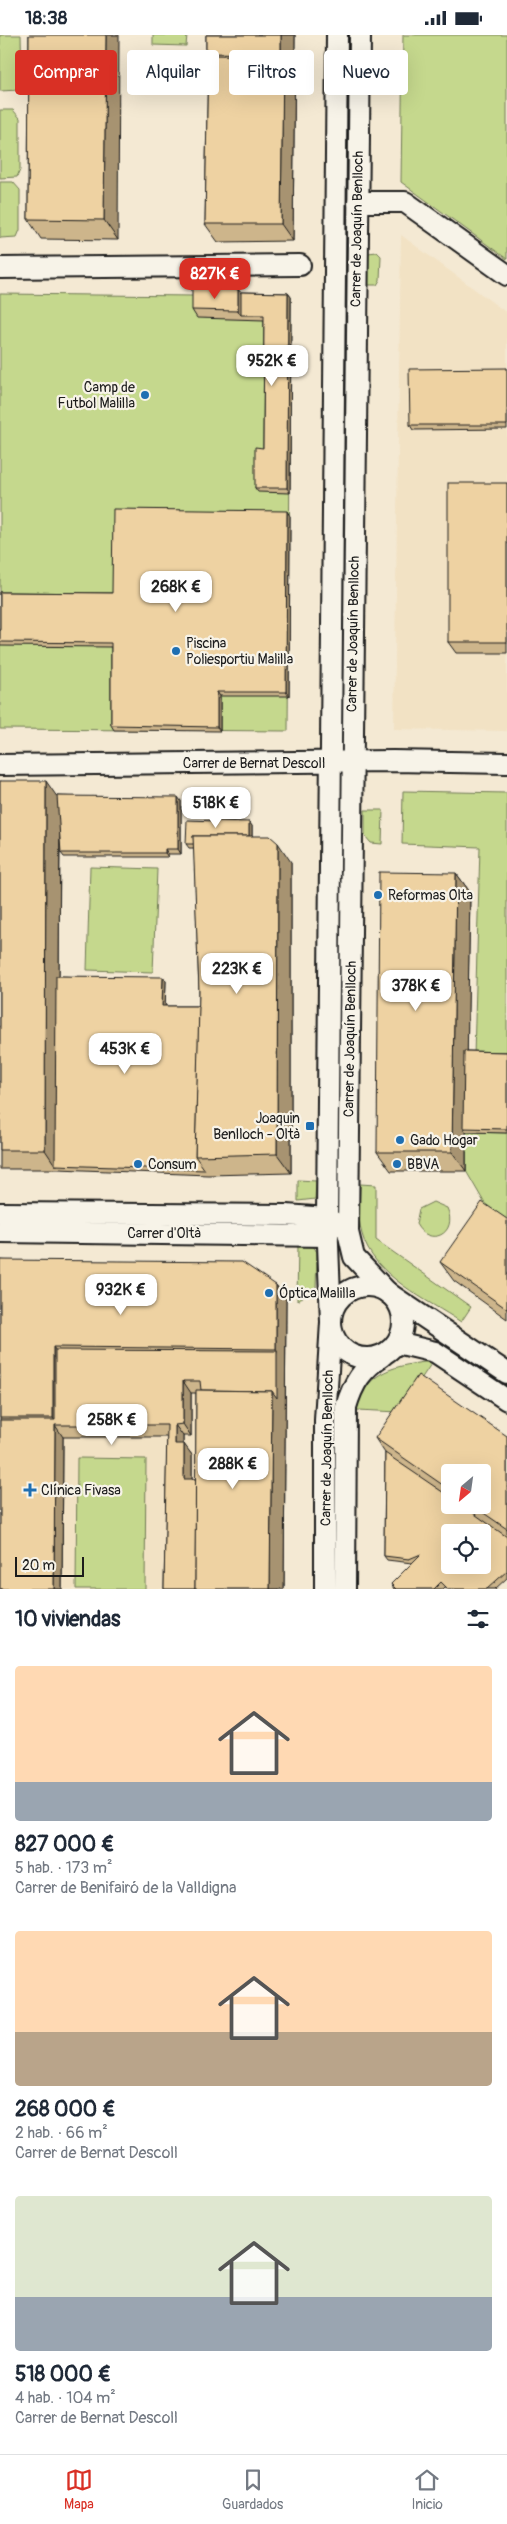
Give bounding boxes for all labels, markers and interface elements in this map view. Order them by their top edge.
text: 18:38 [25,6,67,30]
chip: Comprar [15,50,117,95]
chip: Alquilar [127,50,219,95]
chip: Filtros [229,50,314,95]
chip: Nuevo [324,50,408,95]
street label: Carrer de Joaquín Benlloch [347,151,367,307]
pin: 827K € [174,257,256,300]
text: 827K € [190,264,240,284]
pin: 952K € [231,345,313,387]
text: 952K € [247,351,297,371]
place label: Camp de Futbol Malilla [58,379,135,412]
marker: Camp de Futbol Malilla [139,389,151,401]
street label: Carrer de Joaquín Benlloch [343,556,363,712]
pin: 268K € [135,571,217,613]
text: 268K € [151,577,201,597]
place label: Piscina Poliesportiu Malilla [186,635,293,668]
marker: Piscina Poliesportiu Malilla [170,645,182,657]
street label: Carrer de Bernat Descoll [183,755,325,772]
pin: 518K € [175,787,257,829]
text: 518K € [193,793,239,813]
place label: Reformas Olta [388,887,473,904]
marker: Reformas Olta [372,889,384,901]
pin: 223K € [196,953,278,995]
text: 223K € [212,959,262,979]
street label: Carrer de Joaquín Benlloch [340,961,360,1117]
pin: 378K € [375,969,457,1012]
text: 378K € [391,976,441,996]
pin: 453K € [84,1033,166,1075]
text: 453K € [100,1039,150,1059]
place label: Joaquin Benlloch - Oltà [213,1110,300,1143]
marker: Joaquin Benlloch - Oltà [304,1120,316,1132]
place label: Gado Hogar [410,1132,478,1149]
marker: Gado Hogar [394,1134,406,1146]
place label: Consum [148,1156,197,1173]
place label: BBVA [407,1156,439,1173]
marker: Consum [132,1158,144,1170]
marker: BBVA [391,1158,403,1170]
street label: Carrer d'Oltà [127,1225,201,1242]
pin: 932K € [80,1273,162,1316]
text: 932K € [96,1280,146,1300]
place label: Óptica Malilla [279,1284,355,1302]
marker: Óptica Malilla [263,1287,275,1299]
street label: Carrer de Joaquín Benlloch [317,1370,337,1526]
pin: 258K € [71,1403,153,1446]
text: 258K € [87,1410,137,1430]
pin: 288K € [192,1447,274,1490]
text: 288K € [209,1454,257,1474]
north arrow [441,1464,491,1514]
map controls [441,1464,491,1574]
place label: Clínica Fivasa [41,1482,121,1499]
marker: Clínica Fivasa [23,1483,37,1497]
button: locate [441,1524,491,1574]
scale bar [15,1554,84,1577]
text: 20 m [22,1557,55,1574]
icon: filters [464,1605,492,1633]
text: 10 viviendas [15,1606,120,1633]
icon: home [209,1698,299,1788]
text: 827 000 € [15,1831,114,1858]
text: 5 hab. · 173 m² [15,1858,112,1878]
text: Carrer de Benifairó de la Valldigna [15,1878,236,1898]
icon: home [209,1963,299,2053]
text: 268 000 € [15,2096,116,2123]
text: 2 hab. · 66 m² [15,2123,108,2143]
text: Carrer de Bernat Descoll [15,2143,178,2163]
icon: home [209,2228,299,2318]
text: 518 000 € [15,2361,111,2388]
text: 4 hab. · 104 m² [15,2388,116,2408]
text: Carrer de Bernat Descoll [15,2408,178,2428]
tab: Mapa [64,2466,94,2513]
tab: Guardados [222,2466,283,2513]
tab: Inicio [411,2466,443,2513]

